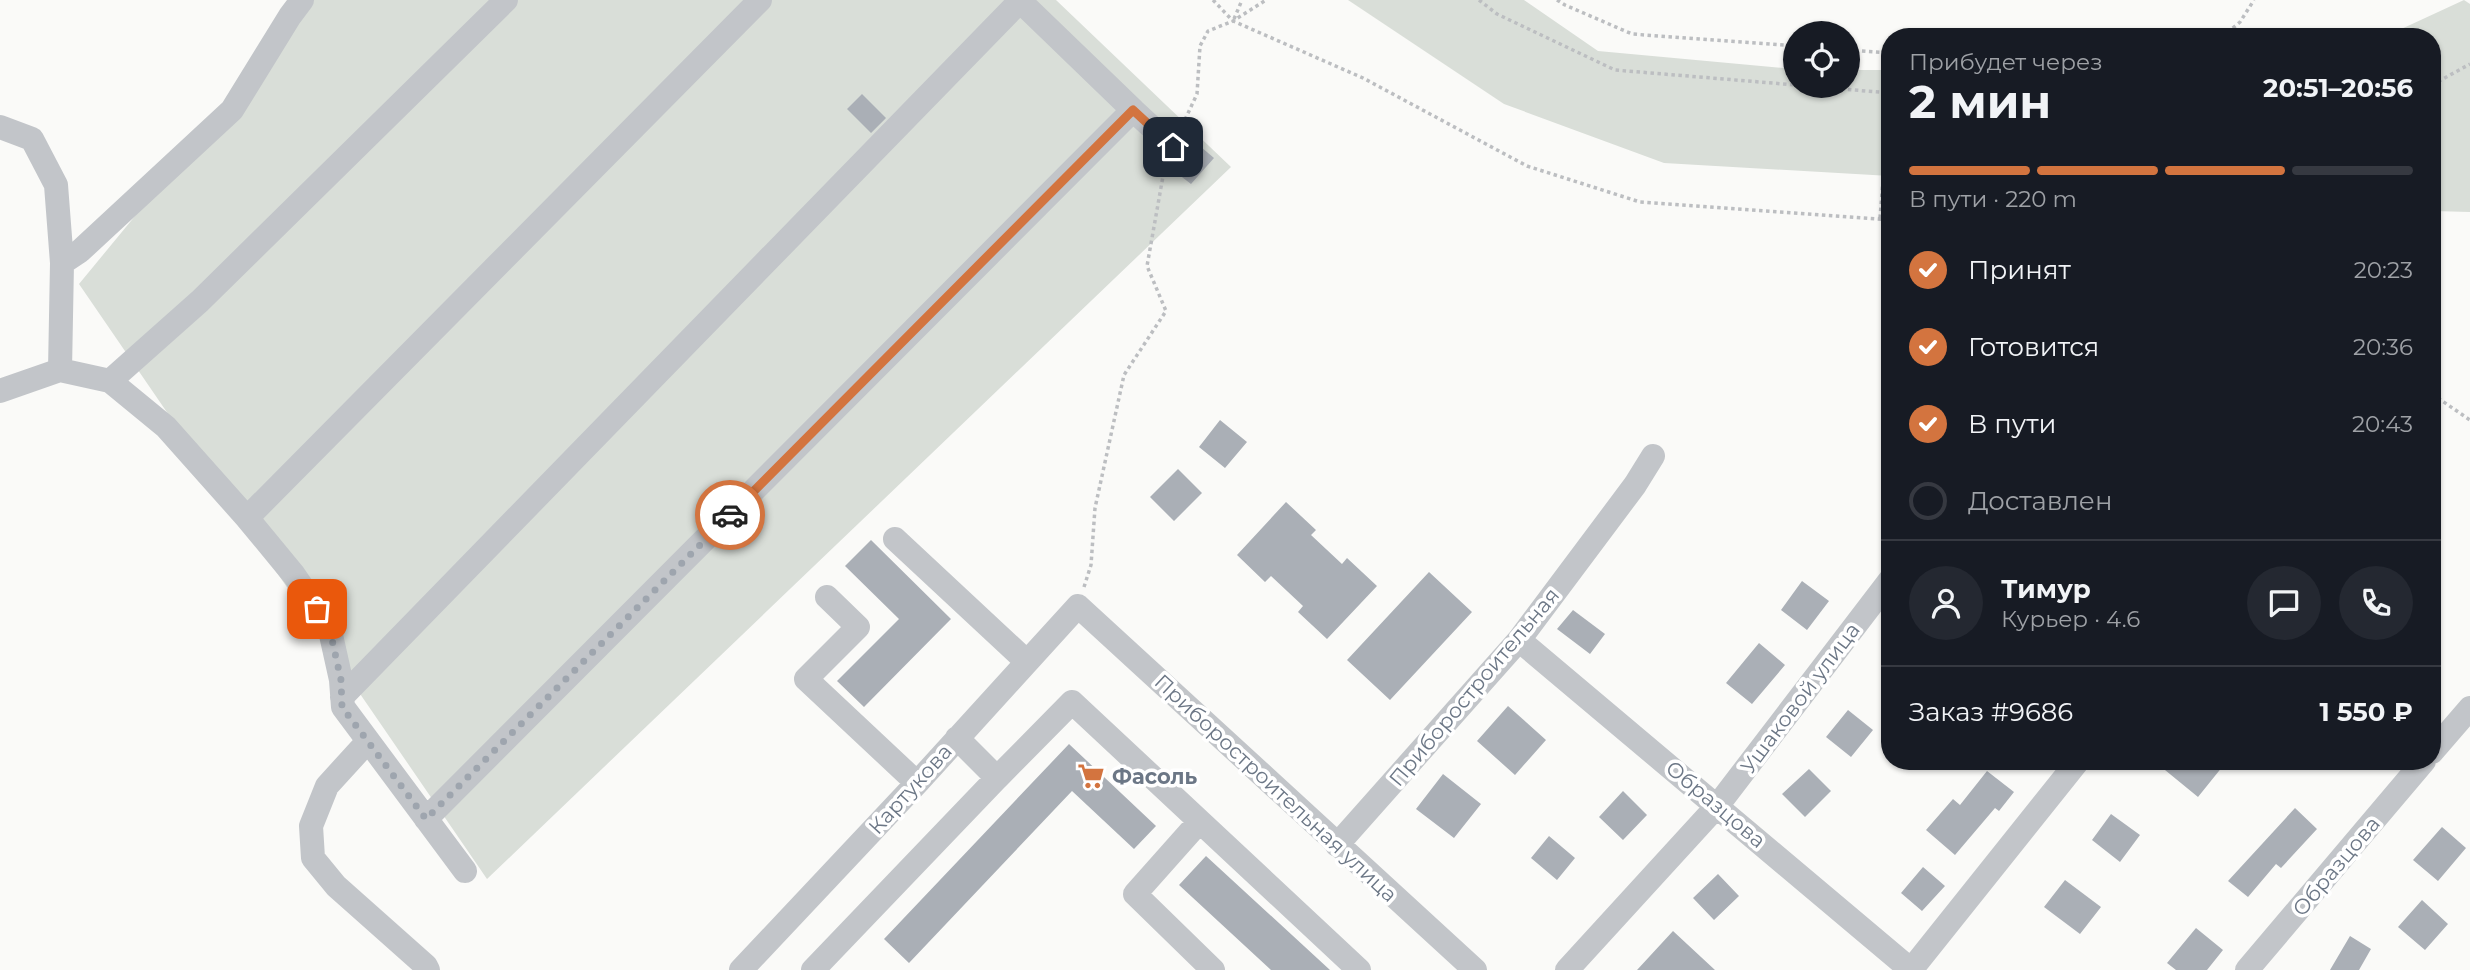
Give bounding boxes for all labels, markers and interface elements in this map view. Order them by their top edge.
map controls [1783,21,1860,98]
button: locate [1783,21,1860,98]
text: Прибудет через [1909,48,2103,76]
text: 20:51–20:56 [2263,72,2413,104]
text: 2 мин [1909,73,2051,130]
pin [1143,117,1203,177]
icon: home [1154,128,1192,166]
text: В пути · 220 m [1909,185,2077,213]
icon: check [1909,251,1947,289]
text: Принят [1968,254,2071,286]
text: 20:23 [2354,256,2413,284]
icon: check [1909,328,1947,366]
text: Готовится [1968,331,2099,363]
text: 20:36 [2353,333,2413,361]
icon: check [1909,405,1947,443]
text: В пути [1968,408,2057,440]
text: 20:43 [2352,410,2413,438]
courier [695,480,765,550]
text: Доставлен [1968,485,2113,517]
icon: car [711,496,749,534]
button: person [1909,566,1983,640]
button: chat [2247,566,2321,640]
button: phone [2339,566,2413,640]
text: Тимур [2001,573,2091,605]
pin [287,579,347,639]
street label: Приборостроительная [1384,583,1564,791]
icon: bag [298,590,336,628]
text: Курьер · 4.6 [2001,605,2140,633]
street label: Ушаковой улица [1735,618,1865,778]
street label: Приборостроительная улица [1150,669,1402,907]
text: Заказ #9686 [1909,696,2073,728]
text: 1 550 ₽ [2319,696,2413,728]
street label: Картукова [863,739,957,839]
street label: Образцова [1661,755,1771,853]
supermarket icon: Фасоль [1076,761,1106,791]
place label: Фасоль [1112,764,1197,789]
street label: Образцова [2287,811,2385,921]

